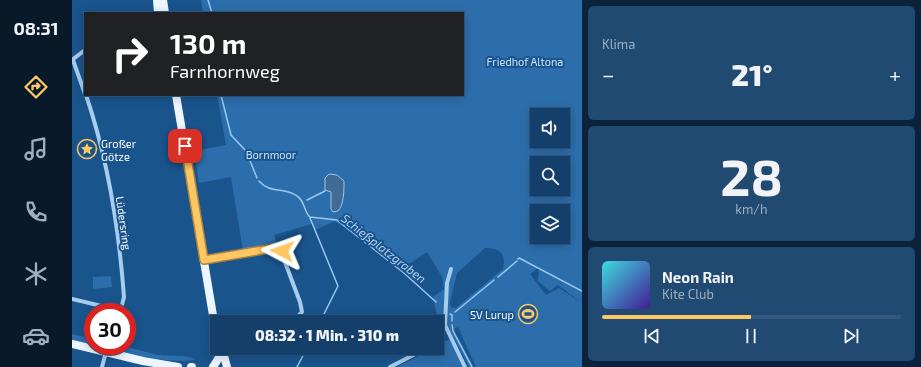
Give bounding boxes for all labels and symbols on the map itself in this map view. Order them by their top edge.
park label: Friedhof Altona [487,55,563,68]
pin [168,129,202,163]
place label: Großer Götze [101,137,137,163]
place icon: Großer Götze [76,138,98,160]
park label: Bornmoor [246,148,297,161]
street label: Lüdersring [114,195,134,251]
water label: Schießplatzgraben [339,211,429,285]
position arrow [261,230,303,272]
speed limit sign: 30 [84,303,136,355]
sports icon: SV Lurup [517,303,539,325]
place label: SV Lurup [470,308,514,321]

